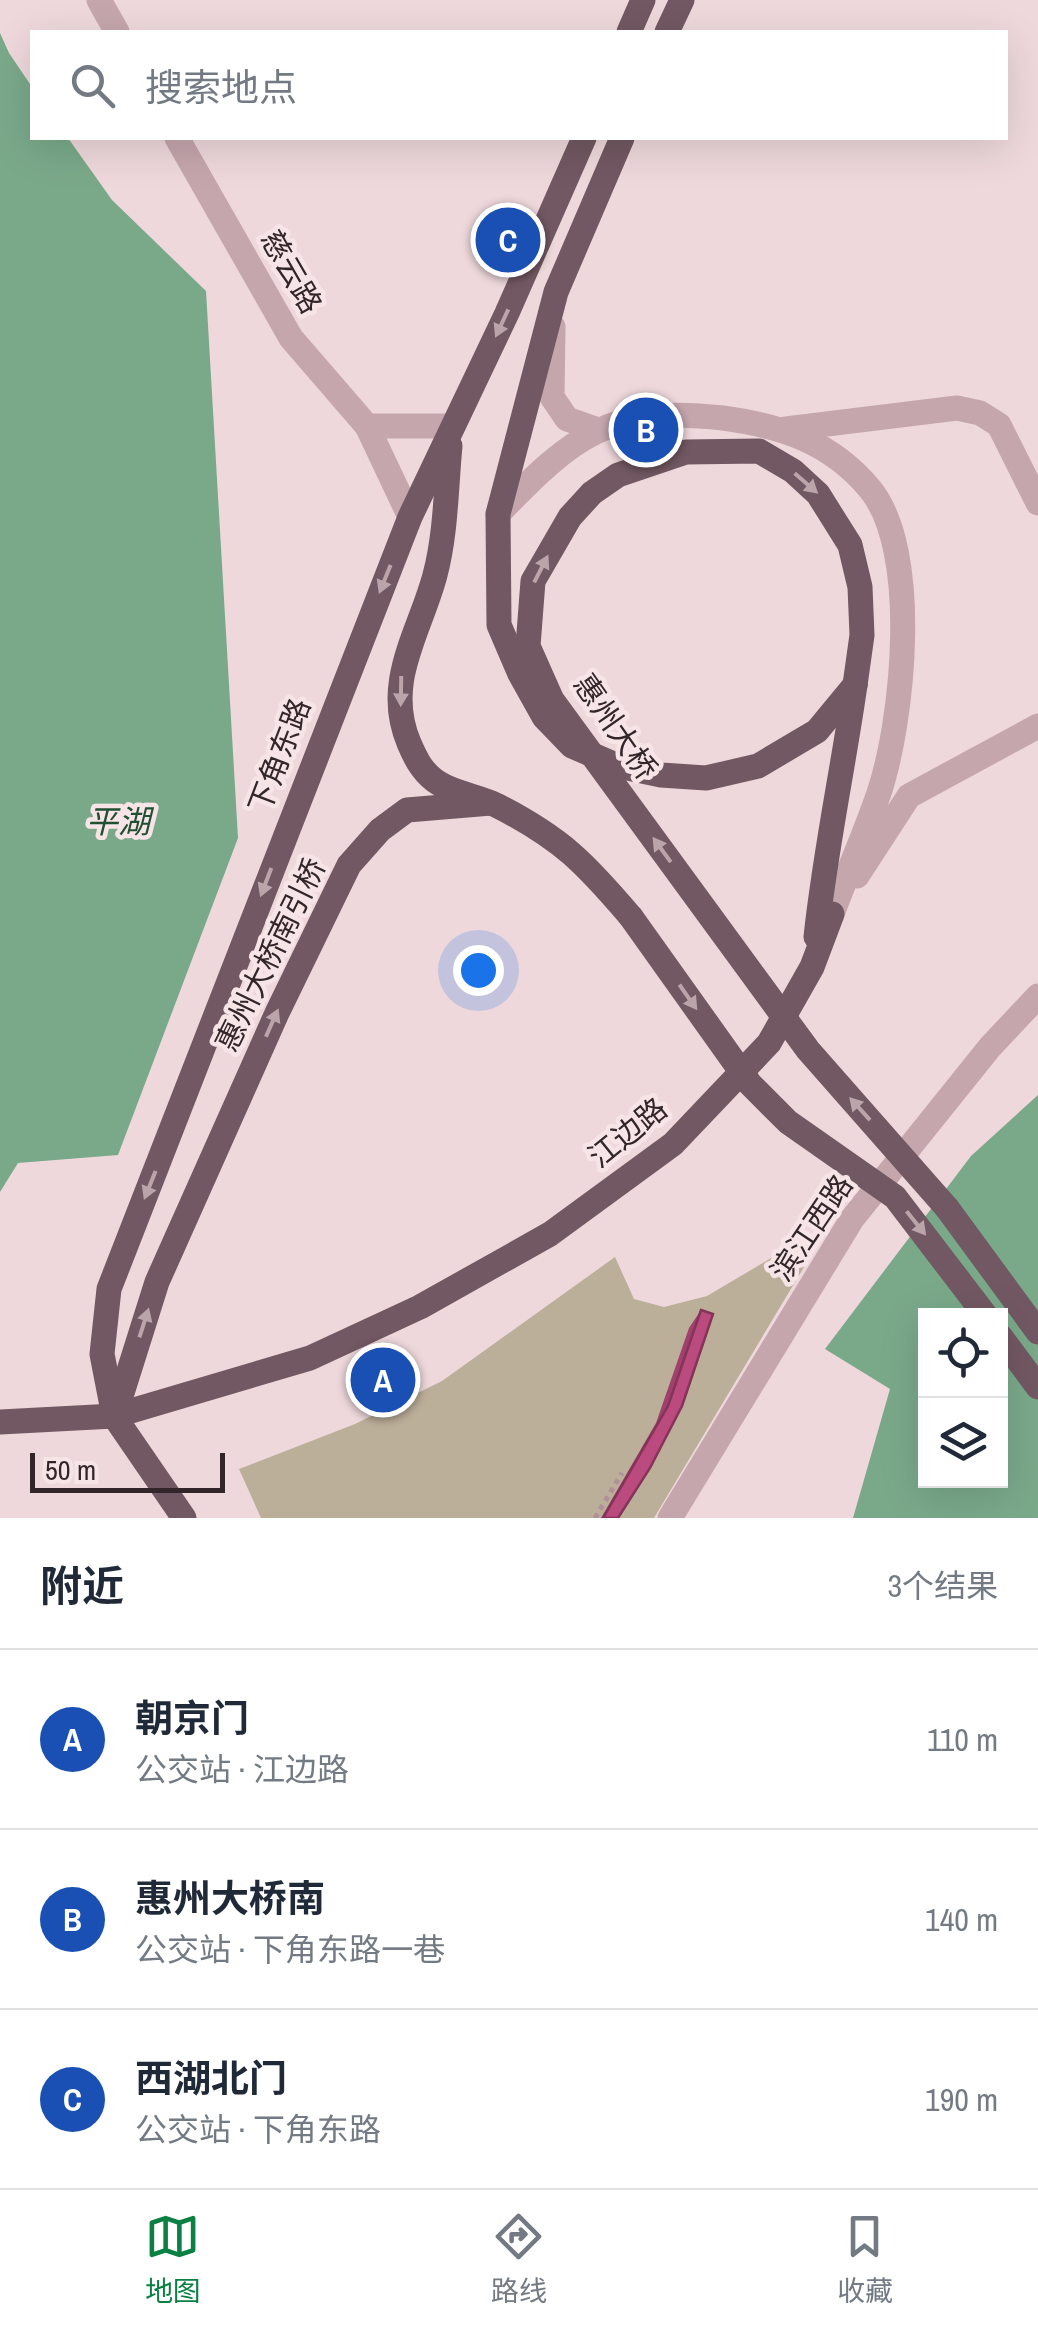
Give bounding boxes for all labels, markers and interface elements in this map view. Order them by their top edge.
search box [30,30,1008,140]
icon: search [65,58,120,113]
text: 搜索地点 [145,62,297,113]
pin: C [476,202,540,278]
street label: 慈云路 [252,223,332,320]
one-way arrow [494,308,511,337]
pin: B [614,392,678,468]
one-way arrow [793,471,818,493]
one-way arrow [532,554,549,583]
one-way arrow [377,564,393,594]
street label: 惠州大桥 [565,666,667,787]
one-way arrow [392,676,408,708]
street label: 下角东路 [239,692,319,819]
water label: 平湖 [86,800,155,843]
one-way arrow [653,837,673,864]
street label: 惠州大桥南引桥 [206,851,334,1058]
one-way arrow [258,867,274,897]
your location [453,945,504,996]
one-way arrow [677,983,697,1010]
one-way arrow [264,1008,280,1038]
street label: 江边路 [580,1088,675,1176]
one-way arrow [849,1096,871,1121]
street label: 滨江西路 [761,1167,861,1288]
one-way arrow [142,1170,158,1200]
one-way arrow [905,1210,926,1235]
one-way arrow [137,1307,152,1338]
map controls [918,1308,1008,1488]
button: locate [918,1308,1008,1398]
pin: A [350,1342,416,1418]
button: layers [918,1398,1008,1488]
scale bar [30,1448,225,1492]
text: 50 m [45,1451,96,1489]
text: 附近 [40,1558,124,1614]
text: 3个结果 [887,1564,998,1607]
text: 朝京门 [135,1693,249,1744]
text: A [63,1718,82,1761]
text: 110 m [927,1718,998,1761]
text: 公交站 · 江边路 [135,1748,349,1791]
text: 惠州大桥南 [135,1873,325,1924]
text: B [63,1898,82,1941]
text: 140 m [925,1898,998,1941]
text: 公交站 · 下角东路一巷 [135,1928,445,1971]
text: 西湖北门 [135,2053,287,2104]
text: C [63,2078,82,2121]
text: 190 m [925,2078,998,2121]
text: 公交站 · 下角东路 [135,2108,381,2151]
tab: 地图 [145,2209,201,2310]
tab: 路线 [491,2209,547,2310]
tab: 收藏 [837,2209,893,2310]

